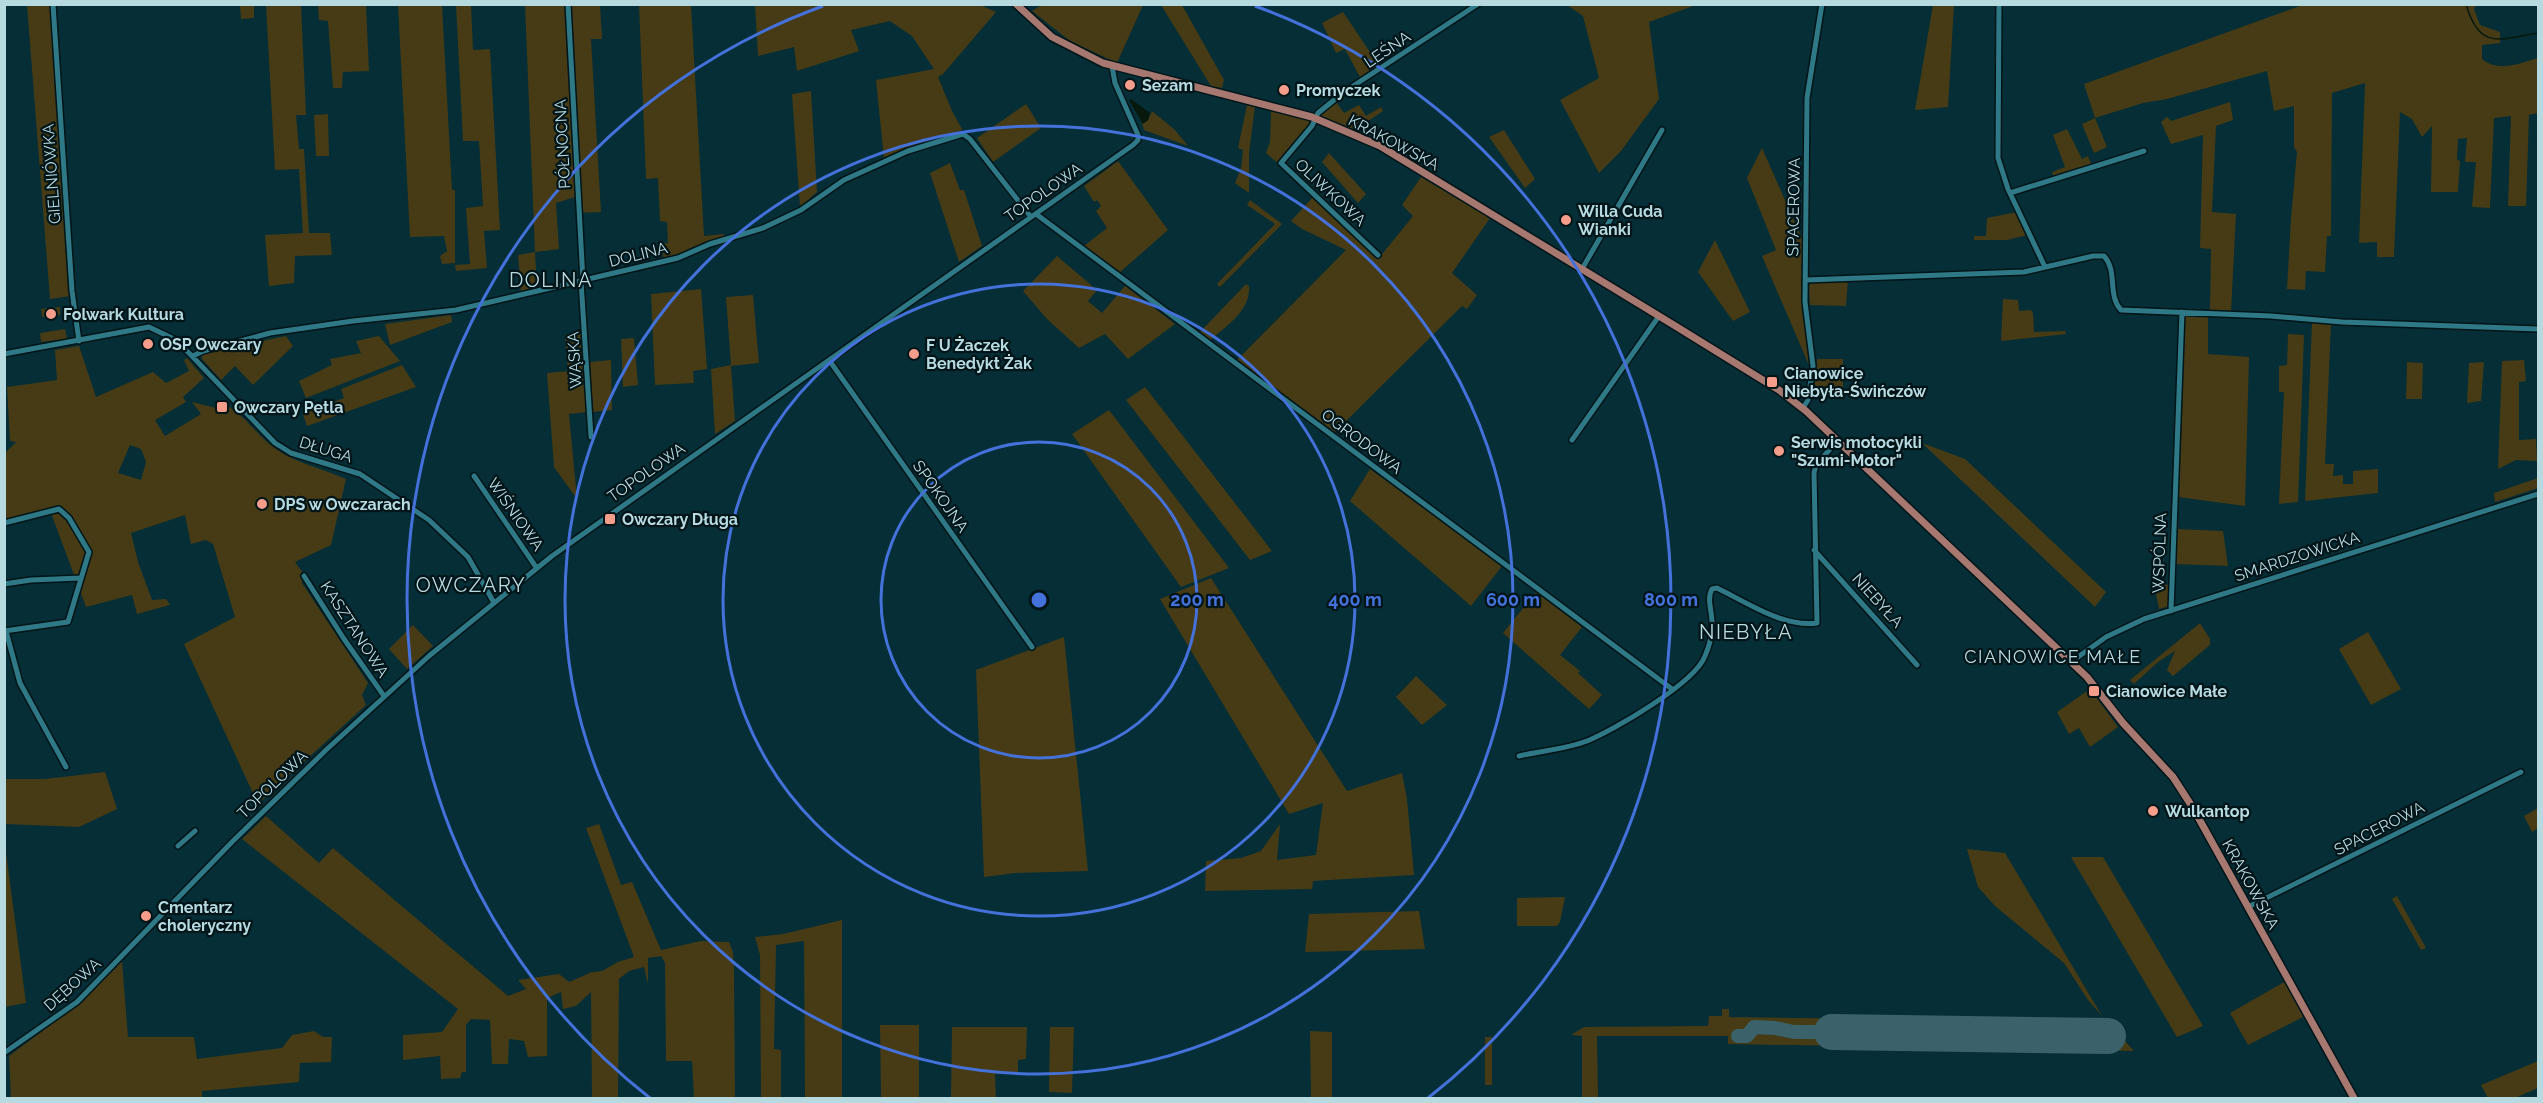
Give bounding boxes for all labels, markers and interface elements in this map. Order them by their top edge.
street label: LEŚNA [1360,26,1414,72]
place label: Sezam [1142,76,1193,95]
marker: Sezam [1123,78,1137,92]
place label: Promyczek [1296,81,1380,100]
marker: Promyczek [1277,83,1291,97]
street label: PÓŁNOCNA [550,98,574,189]
street label: KRAKOWSKA [1345,111,1443,174]
street label: GIELNIÓWKA [38,123,64,225]
street label: OLIWKOWA [1291,155,1370,230]
street label: SPACEROWA [1783,157,1804,256]
street label: TOPOLOWA [1001,159,1086,226]
place label: Willa Cuda Wianki [1578,202,1662,239]
marker: Willa Cuda Wianki [1559,213,1573,227]
street label: DOLINA [607,238,670,271]
district label: DOLINA [509,268,593,292]
place label: Folwark Kultura [63,305,184,324]
marker: Folwark Kultura [44,307,58,321]
street label: WĄSKA [564,331,585,389]
place label: OSP Owczary [160,335,262,354]
place label: F U Żaczek Benedykt Żak [926,335,1032,373]
marker: OSP Owczary [141,337,155,351]
marker: F U Żaczek Benedykt Żak [907,347,921,361]
place label: Cianowice Niebyła-Świńczów [1784,364,1927,401]
marker: Cianowice Niebyła-Świńczów [1765,375,1779,389]
place label: Owczary Pętla [234,398,343,417]
marker: Owczary Pętla [215,400,229,414]
street label: OGRODOWA [1318,405,1406,478]
street label: DŁUGA [297,432,355,467]
place label: Serwis motocykli "Szumi-Motor" [1791,433,1922,470]
street label: TOPOLOWA [604,439,689,506]
marker: Serwis motocykli "Szumi-Motor" [1772,444,1786,458]
street label: SPOKOJNA [909,457,973,536]
street label: WIŚNIOWA [483,473,549,555]
place label: DPS w Owczarach [274,495,411,514]
marker: DPS w Owczarach [255,497,269,511]
place label: Owczary Długa [622,510,738,529]
marker: Owczary Długa [603,512,617,526]
street label: WSPÓLNA [2148,512,2170,594]
street label: SMARDZOWICKA [2232,527,2362,586]
street label: NIEBYŁA [1848,569,1907,632]
district label: OWCZARY [416,573,526,597]
street label: KASZTANOWA [316,578,393,681]
text: 200 m [1170,589,1224,610]
text: 400 m [1328,589,1382,610]
text: 600 m [1486,589,1540,610]
text: 800 m [1644,589,1698,610]
centre of rings [1029,590,1049,610]
district label: NIEBYŁA [1699,620,1793,644]
district label: CIANOWICE MAŁE [1964,646,2142,667]
place label: Cianowice Małe [2106,682,2228,701]
marker: Cianowice Małe [2087,684,2101,698]
street label: TOPOLOWA [233,746,312,823]
street label: SPACEROWA [2331,798,2428,859]
place label: Wulkantop [2165,802,2250,821]
marker: Wulkantop [2146,804,2160,818]
street label: KRAKOWSKA [2218,836,2283,933]
place label: Cmentarz choleryczny [158,898,251,935]
marker: Cmentarz choleryczny [139,909,153,923]
street label: DĘBOWA [40,954,105,1015]

